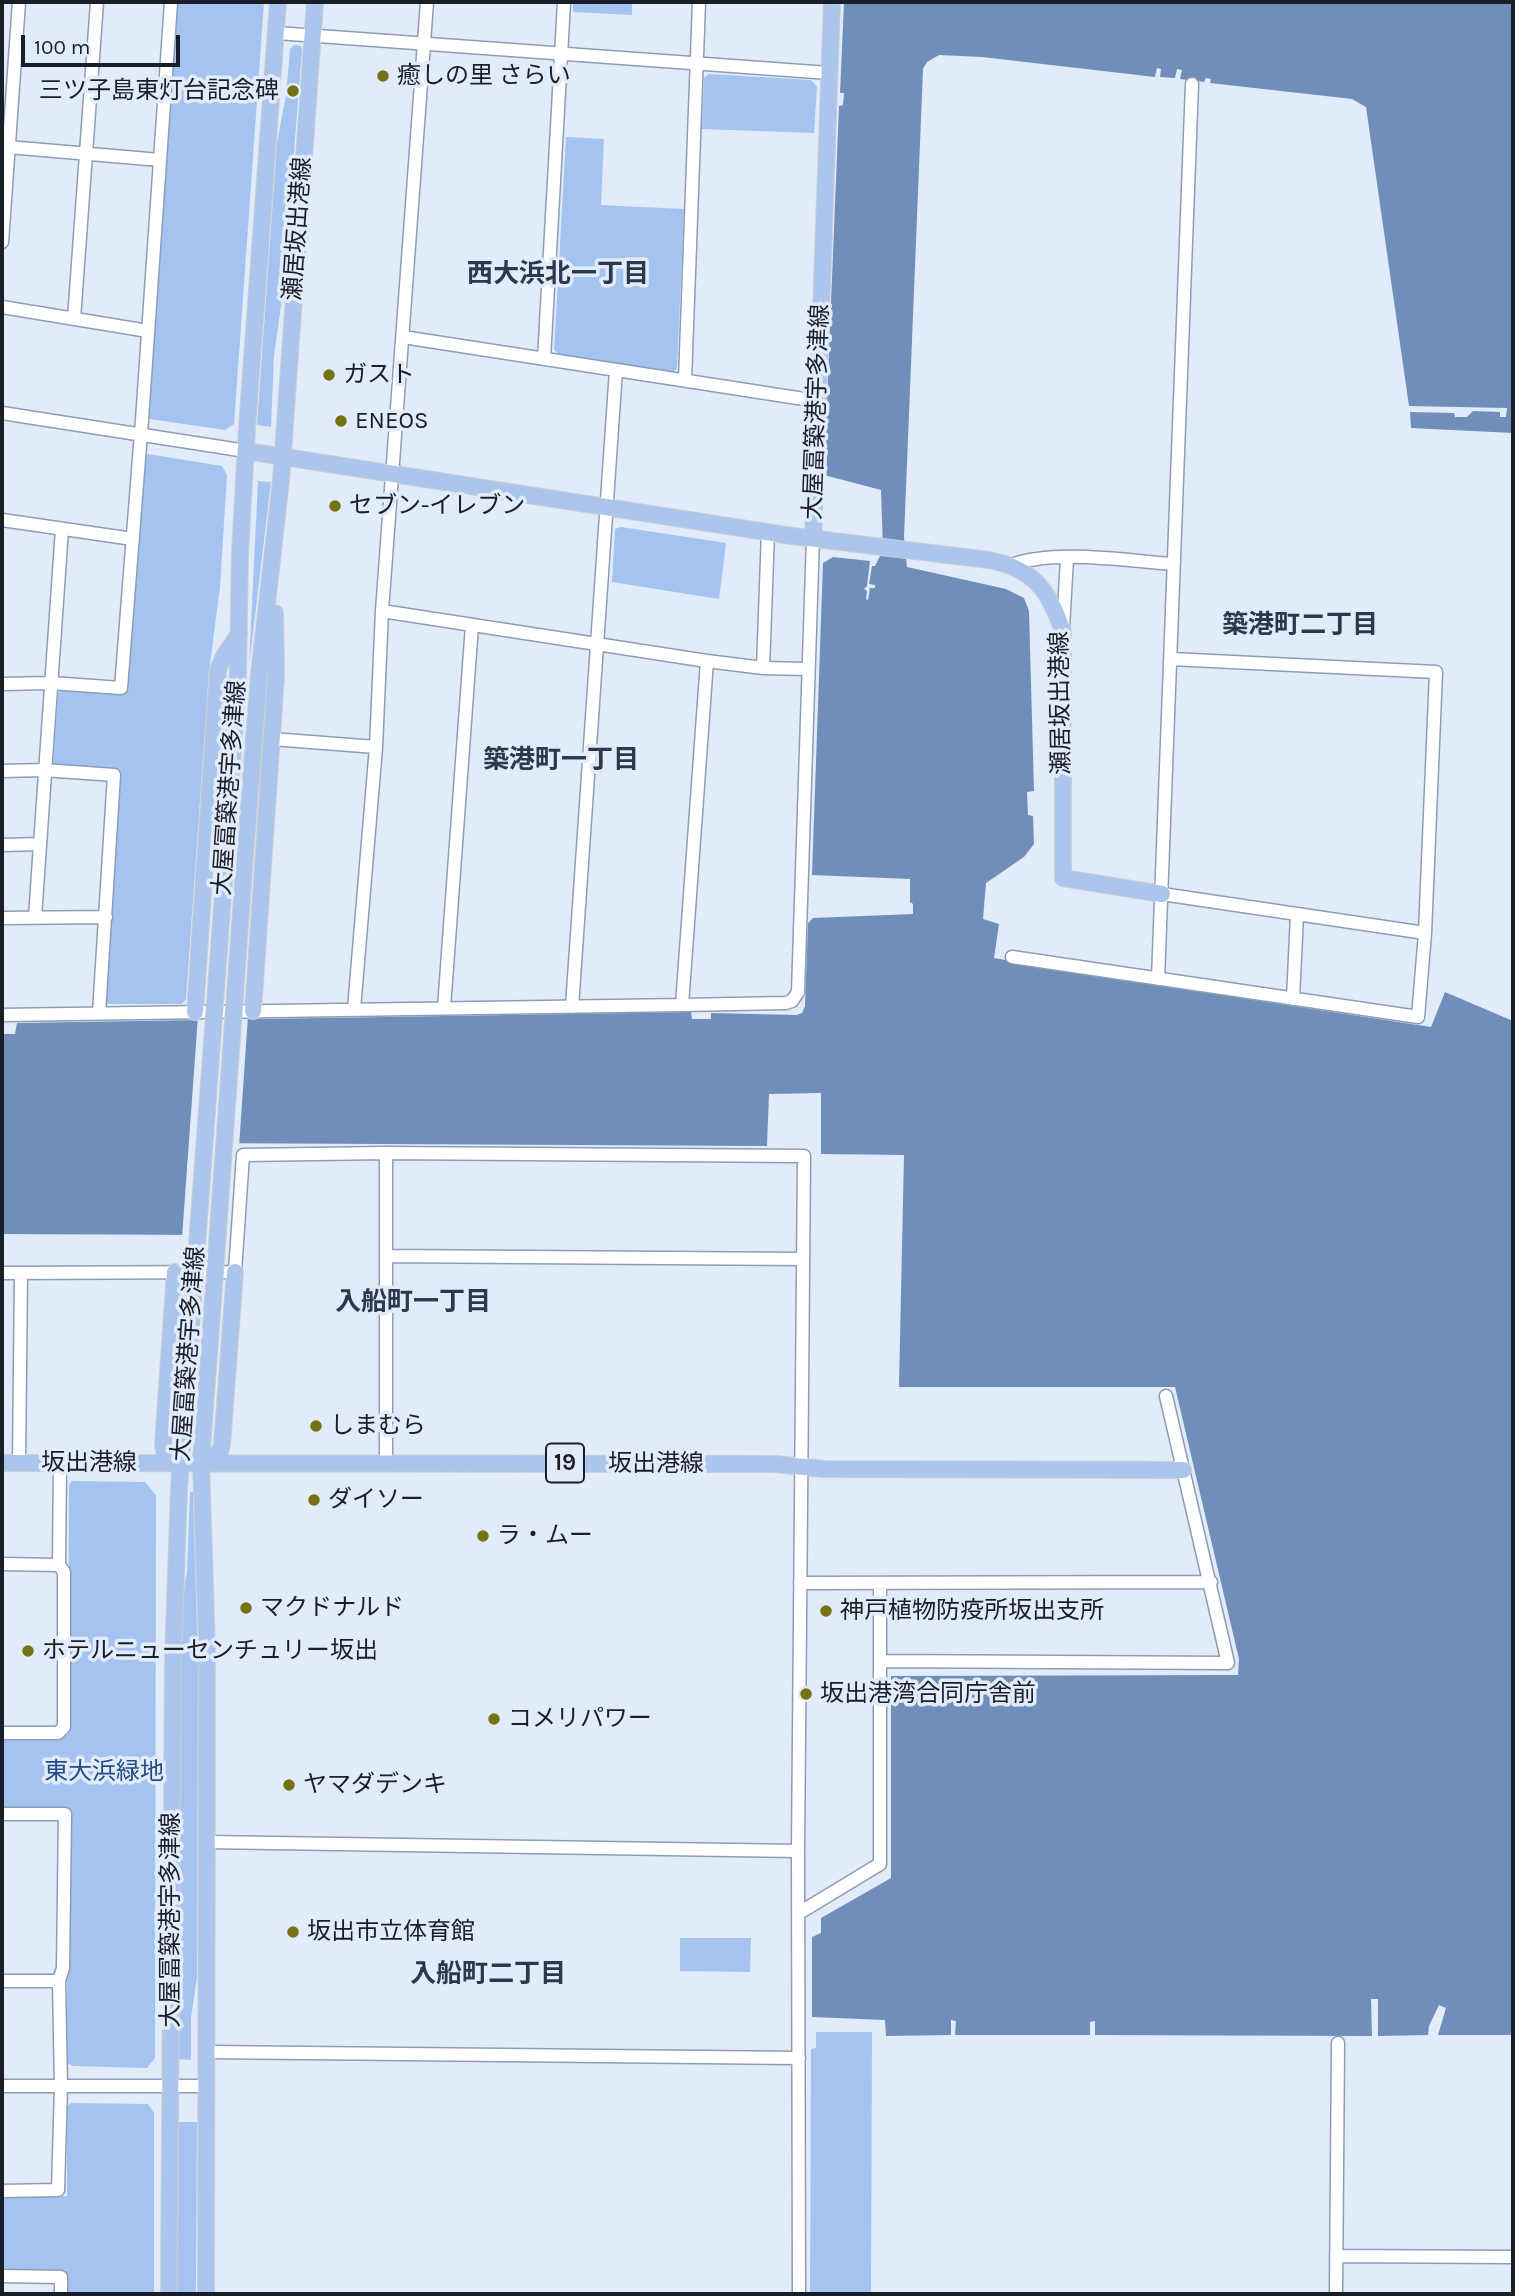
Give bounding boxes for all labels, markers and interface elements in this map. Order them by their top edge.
scale bar [24,21,184,65]
text: 100 m [34,35,91,59]
place label: 癒しの里 さらい [397,62,571,90]
marker: 癒しの里 さらい [375,68,391,84]
place label: 三ツ子島東灯台記念碑 [39,77,279,105]
marker: 三ツ子島東灯台記念碑 [285,83,301,99]
street label: 瀬居坂出港線 [279,156,317,302]
district label: 西大浜北一丁目 [467,259,649,291]
street label: 大屋冨築港宇多津線 [799,304,835,520]
place label: ガスト [343,361,415,389]
marker: ガスト [321,367,337,383]
place label: ENEOS [355,407,428,435]
marker: ENEOS [333,413,349,429]
place label: セブン-イレブン [349,492,525,520]
marker: セブン-イレブン [327,498,343,514]
district label: 築港町二丁目 [1222,610,1378,642]
street label: 瀬居坂出港線 [1045,631,1077,775]
street label: 大屋冨築港宇多津線 [208,679,252,897]
district label: 築港町一丁目 [483,745,639,777]
street label: 大屋冨築港宇多津線 [167,1245,211,1463]
district label: 入船町一丁目 [335,1287,491,1319]
place label: しまむら [330,1412,426,1440]
marker: しまむら [308,1418,324,1434]
road number: 19 [546,1444,584,1482]
street label: 坂出港線 [41,1449,137,1477]
street label: 坂出港線 [608,1450,704,1478]
place label: ダイソー [328,1486,424,1514]
marker: ダイソー [306,1492,322,1508]
place label: ラ・ムー [497,1522,593,1550]
marker: ラ・ムー [475,1528,491,1544]
place label: マクドナルド [260,1594,404,1622]
place label: 神戸植物防疫所坂出支所 [840,1597,1104,1625]
marker: マクドナルド [238,1600,254,1616]
marker: 神戸植物防疫所坂出支所 [818,1603,834,1619]
place label: ホテルニューセンチュリー坂出 [42,1637,378,1665]
marker: ホテルニューセンチュリー坂出 [20,1643,36,1659]
place label: 坂出港湾合同庁舎前 [820,1680,1036,1708]
marker: 坂出港湾合同庁舎前 [798,1686,814,1702]
place label: コメリパワー [508,1705,652,1733]
marker: コメリパワー [486,1711,502,1727]
park label: 東大浜緑地 [44,1758,164,1786]
place label: ヤマダデンキ [303,1771,447,1799]
marker: ヤマダデンキ [281,1777,297,1793]
street label: 大屋冨築港宇多津線 [157,1812,185,2028]
place label: 坂出市立体育館 [307,1918,475,1946]
marker: 坂出市立体育館 [285,1924,301,1940]
district label: 入船町二丁目 [410,1959,566,1991]

